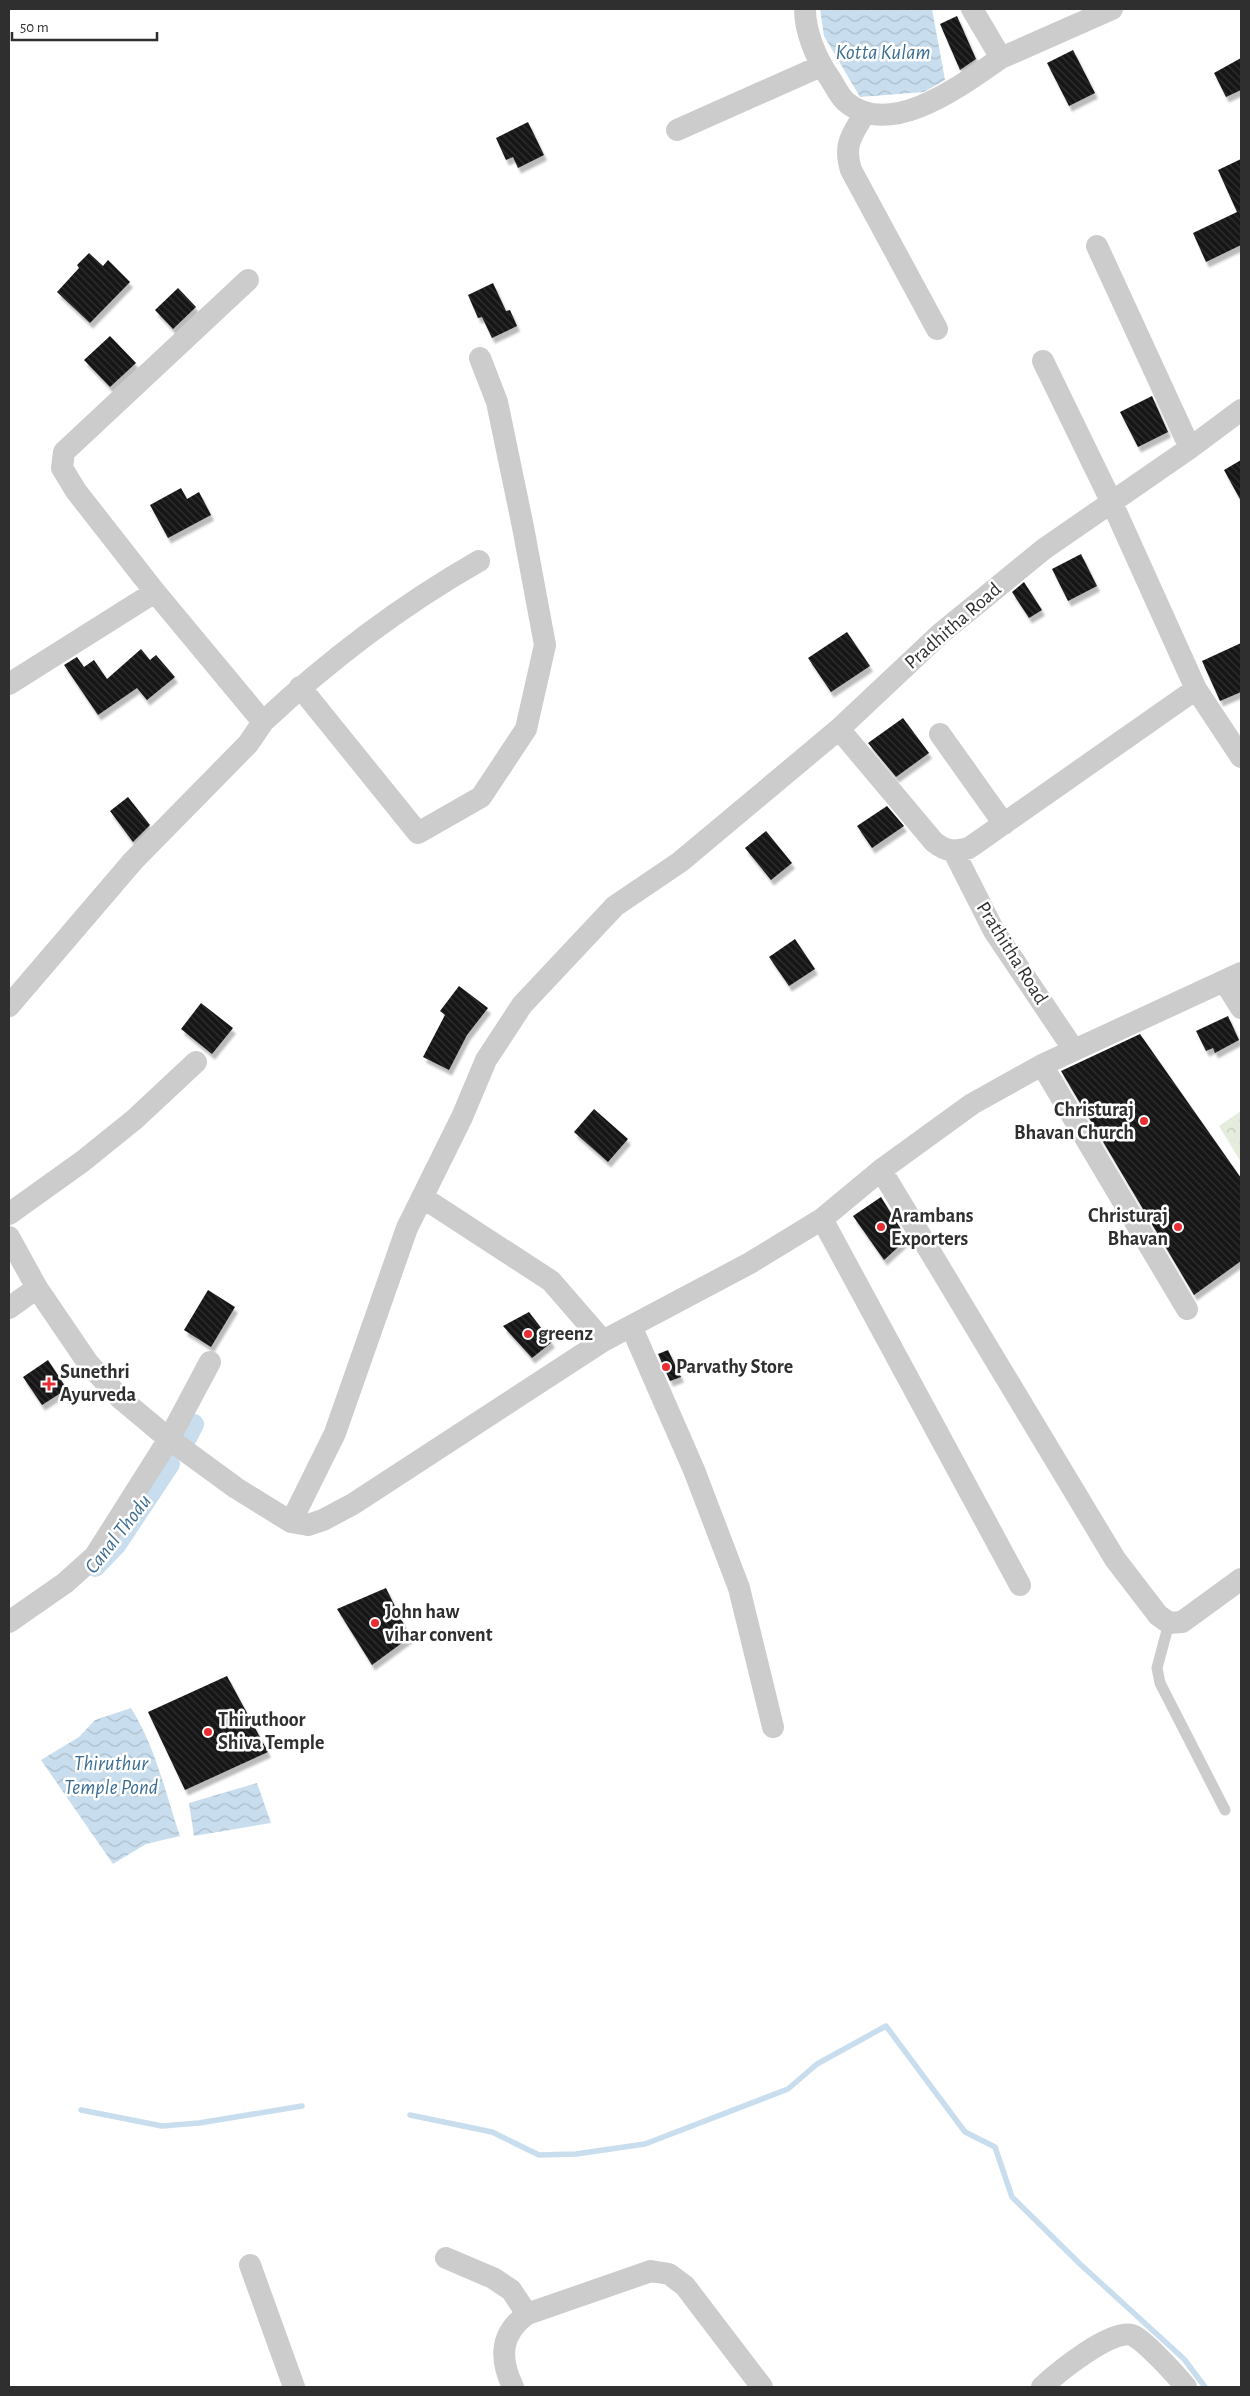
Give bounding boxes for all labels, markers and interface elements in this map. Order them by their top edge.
scale bar [12,10,158,42]
text: 50 m [20,20,49,35]
water label: Kotta Kulam [836,42,930,63]
street label: Pradhitha Road [901,579,1005,673]
street label: Prathitha Road [973,898,1051,1008]
place label: Christuraj Bhavan Church [1014,1100,1134,1143]
marker: Christuraj Bhavan Church [1138,1115,1150,1127]
place label: Arambans Exporters [891,1206,974,1249]
place label: Christuraj Bhavan [1088,1206,1168,1249]
marker: Arambans Exporters [875,1221,887,1233]
marker: Christuraj Bhavan [1172,1221,1184,1233]
place label: greenz [538,1324,593,1344]
marker: greenz [522,1328,534,1340]
place label: Parvathy Store [676,1357,793,1377]
marker: Parvathy Store [660,1361,672,1373]
place label: Sunethri Ayurveda [60,1362,136,1405]
marker: Sunethri Ayurveda [42,1377,56,1391]
water label: Canal Thodu [81,1491,155,1577]
place label: John haw vihar convent [385,1602,493,1645]
marker: John haw vihar convent [369,1617,381,1629]
place label: Thiruthoor Shiva Temple [218,1710,324,1753]
marker: Thiruthoor Shiva Temple [202,1726,214,1738]
water label: Thiruthur Temple Pond [64,1753,158,1799]

